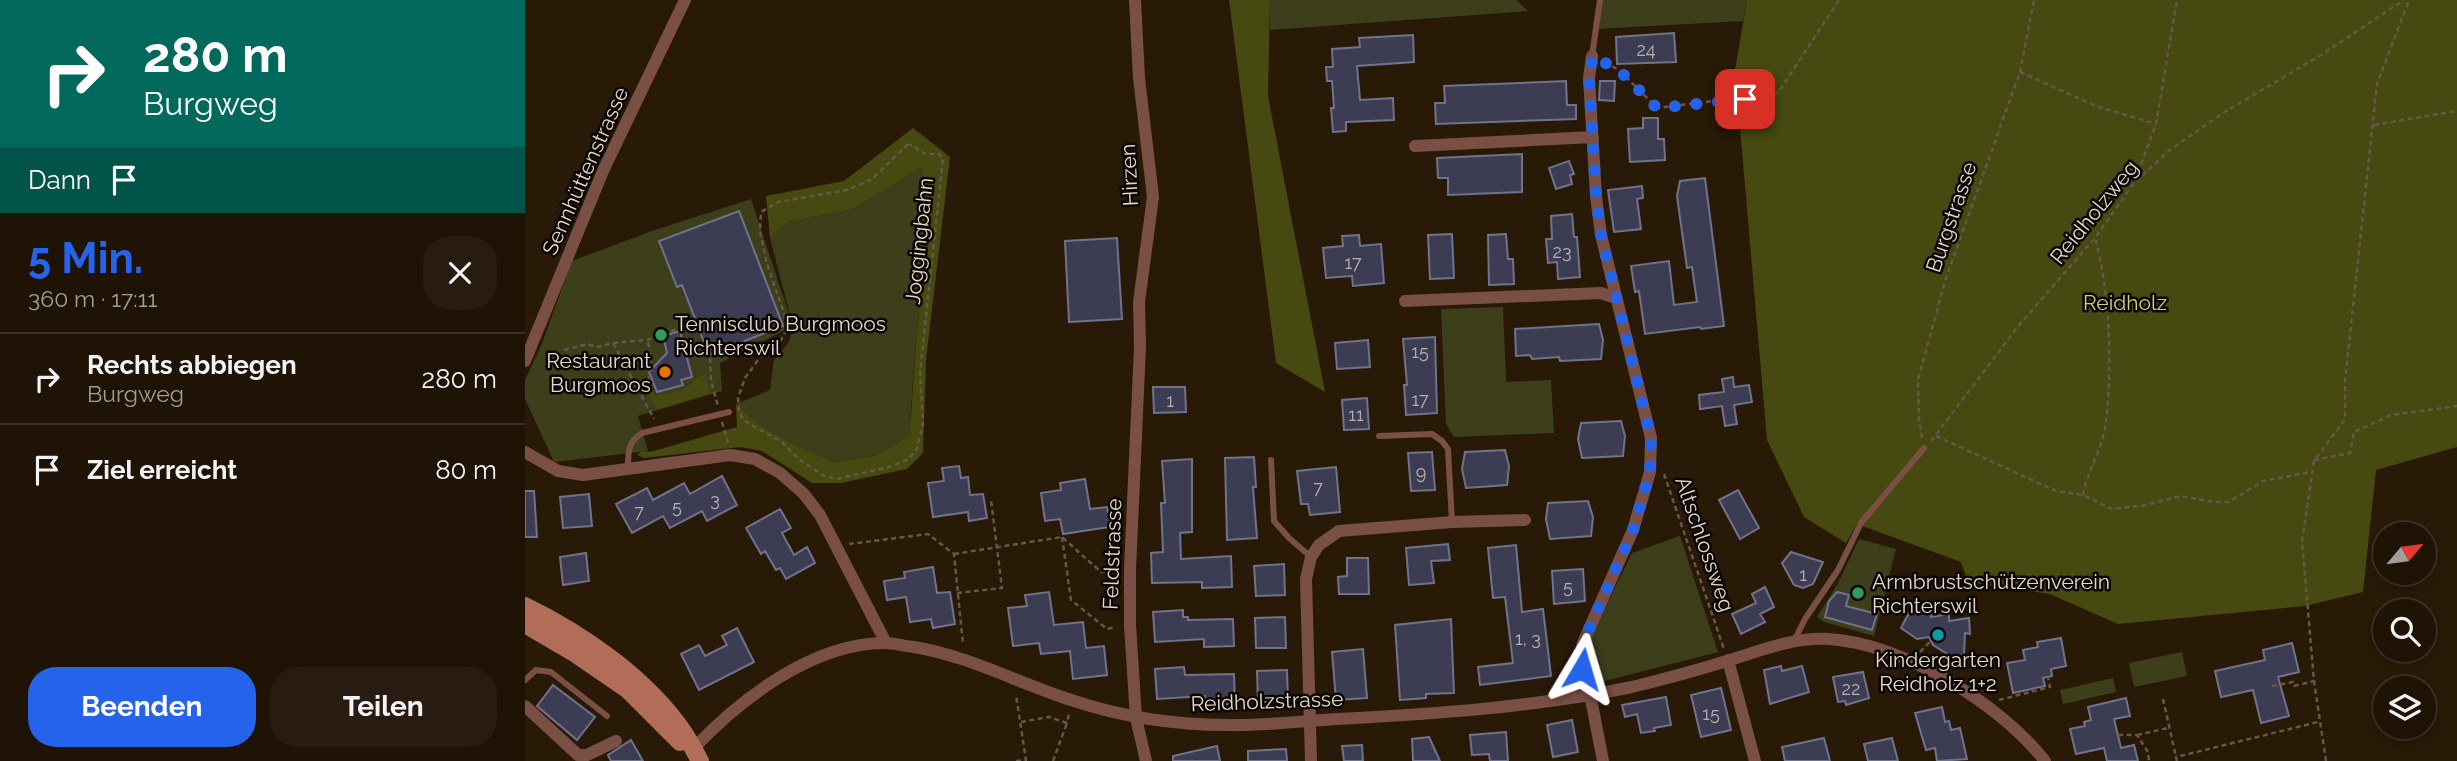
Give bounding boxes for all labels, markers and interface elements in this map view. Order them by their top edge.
text: 280 m [143,26,288,83]
icon: right [28,28,119,119]
house number: 24 [1636,39,1656,60]
pin [1715,69,1775,129]
icon: arrive [1726,80,1764,118]
street label: Sennhüttenstrasse [537,83,633,259]
text: Burgweg [143,85,278,122]
street label: Hirzen [1115,143,1143,207]
street label: Reidholzweg [2045,155,2143,269]
street label: Burgstrasse [1920,159,1982,275]
icon: arrive [105,161,143,199]
text: Dann [28,165,91,195]
street label: Joggingbahn [900,177,938,305]
text: 5 Min. [28,234,143,283]
button: close [423,236,497,310]
house number: 23 [1553,241,1572,262]
house number: 17 [1344,252,1362,273]
text: 360 m · 17:11 [28,285,157,312]
park label: Reidholz [2083,290,2167,315]
place label: Tennisclub Burgmoos Richterswil [675,311,886,360]
marker: Tennisclub Burgmoos Richterswil [653,327,669,343]
house number: 15 [1411,341,1429,362]
place label: Restaurant Burgmoos [546,348,651,397]
text: Rechts abbiegen [87,350,297,380]
icon: right [28,360,66,398]
text: 280 m [422,364,497,394]
marker: Restaurant Burgmoos [657,364,673,380]
text: Burgweg [87,380,184,407]
house number: 17 [1411,389,1429,410]
house number: 1 [1166,390,1174,411]
house number: 11 [1348,404,1364,425]
icon: arrive [28,451,66,489]
text: Ziel erreicht [87,455,237,485]
text: 80 m [435,455,497,485]
house number: 9 [1416,462,1426,483]
street label: Altschlossweg [1670,473,1740,615]
house number: 7 [1313,477,1323,498]
house number: 3 [710,489,720,510]
house number: 5 [672,496,682,517]
street label: Feldstrasse [1098,498,1126,610]
house number: 7 [634,501,644,522]
north arrow [2373,522,2436,584]
map controls [2373,522,2436,739]
house number: 1 [1799,564,1807,585]
place label: Armbrustschützenverein Richterswil [1872,569,2110,618]
house number: 5 [1563,576,1573,597]
marker: Armbrustschützenverein Richterswil [1850,585,1866,601]
button: search [2373,599,2436,662]
marker: Kindergarten Reidholz 1+2 [1930,627,1946,643]
house number: 1, 3 [1515,628,1541,649]
position arrow [1545,632,1619,706]
place label: Kindergarten Reidholz 1+2 [1875,647,2001,696]
button: Beenden [28,667,256,747]
button: Teilen [270,667,497,747]
button: layers [2373,676,2436,739]
house number: 22 [1842,678,1860,699]
street label: Reidholzstrasse [1190,686,1344,716]
house number: 15 [1702,703,1720,724]

